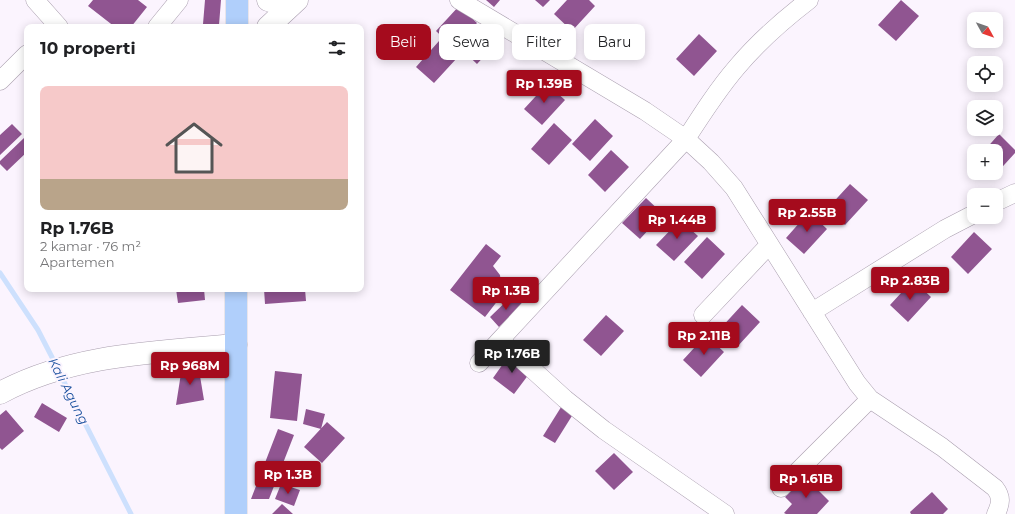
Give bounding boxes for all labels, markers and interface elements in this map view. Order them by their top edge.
north arrow [967,12,1003,48]
map controls [967,12,1003,224]
chip: Beli [376,24,431,60]
chip: Sewa [439,24,504,60]
chip: Filter [512,24,576,60]
chip: Baru [584,24,645,60]
icon: filters [326,37,348,59]
text: 10 properti [40,38,136,58]
button: locate [967,56,1003,92]
pin: Rp 1.39B [503,70,585,104]
text: Rp 1.39B [516,75,572,91]
button: layers [967,100,1003,136]
icon: home [158,112,230,184]
button: + [967,144,1003,180]
button: − [967,188,1003,224]
pin: Rp 2.55B [766,199,848,233]
text: Rp 2.55B [778,204,836,220]
pin: Rp 1.44B [636,206,718,240]
text: Rp 1.44B [648,211,706,227]
text: Rp 1.76B [40,218,114,238]
text: 2 kamar · 76 m² [40,238,141,254]
text: Apartemen [40,254,115,270]
pin: Rp 2.83B [869,267,951,301]
text: Rp 2.83B [880,272,940,288]
pin: Rp 1.3B [469,277,543,311]
text: Rp 1.3B [482,282,530,298]
pin: Rp 2.11B [663,322,745,356]
text: Rp 2.11B [677,327,731,343]
pin: Rp 1.76B [471,340,553,374]
text: Rp 1.76B [484,345,540,361]
pin: Rp 968M [153,352,227,386]
water label: Kali Agung [45,355,93,427]
text: Rp 968M [160,357,220,373]
pin: Rp 1.3B [251,461,325,495]
pin: Rp 1.61B [765,465,847,499]
text: Rp 1.3B [264,466,312,482]
text: Rp 1.61B [779,470,833,486]

